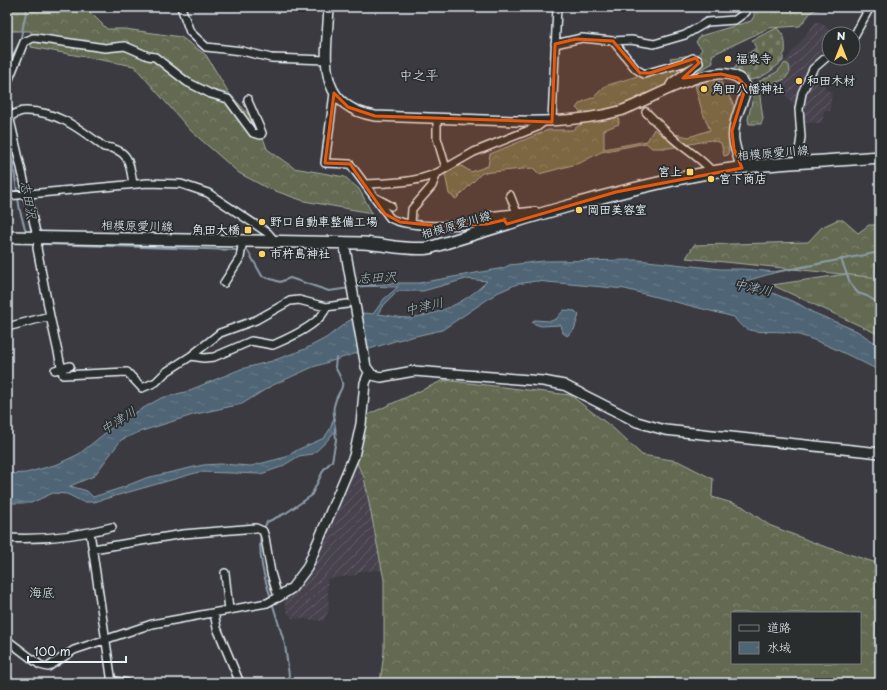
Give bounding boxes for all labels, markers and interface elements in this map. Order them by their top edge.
north arrow [821,26,861,66]
text: N [837,27,846,44]
place label: 福泉寺 [736,49,772,67]
marker: 福泉寺 [723,54,733,64]
district label: 中之平 [399,65,439,84]
place label: 和田木材 [807,71,855,89]
marker: 和田木材 [794,76,804,86]
place label: 角田八幡神社 [712,79,784,97]
marker: 角田八幡神社 [699,84,709,94]
street label: 相模原愛川線 [736,140,810,164]
place label: 宮上 [658,162,682,180]
marker: 宮上 [685,167,695,177]
place label: 宮下商店 [719,169,767,187]
marker: 宮下商店 [706,174,716,184]
water label: 志田沢 [17,179,42,222]
place label: 岡田美容室 [587,200,647,218]
street label: 相模原愛川線 [419,205,493,243]
marker: 岡田美容室 [574,205,584,215]
place label: 野口自動車整備工場 [270,212,378,230]
street label: 相模原愛川線 [101,215,173,235]
marker: 野口自動車整備工場 [257,217,267,227]
place label: 角田大橋 [192,220,240,238]
marker: 角田大橋 [243,225,253,235]
place label: 市杵島神社 [270,244,330,262]
marker: 市杵島神社 [257,249,267,259]
water label: 志田沢 [357,266,398,287]
water label: 中津川 [732,273,774,300]
water label: 中津川 [403,292,445,319]
water label: 中津川 [96,401,139,438]
district label: 海底 [29,582,55,601]
legend [731,612,861,664]
text: 道路 [767,618,791,636]
scale bar [28,638,126,664]
text: 水域 [767,638,791,656]
text: 100 m [34,642,71,660]

